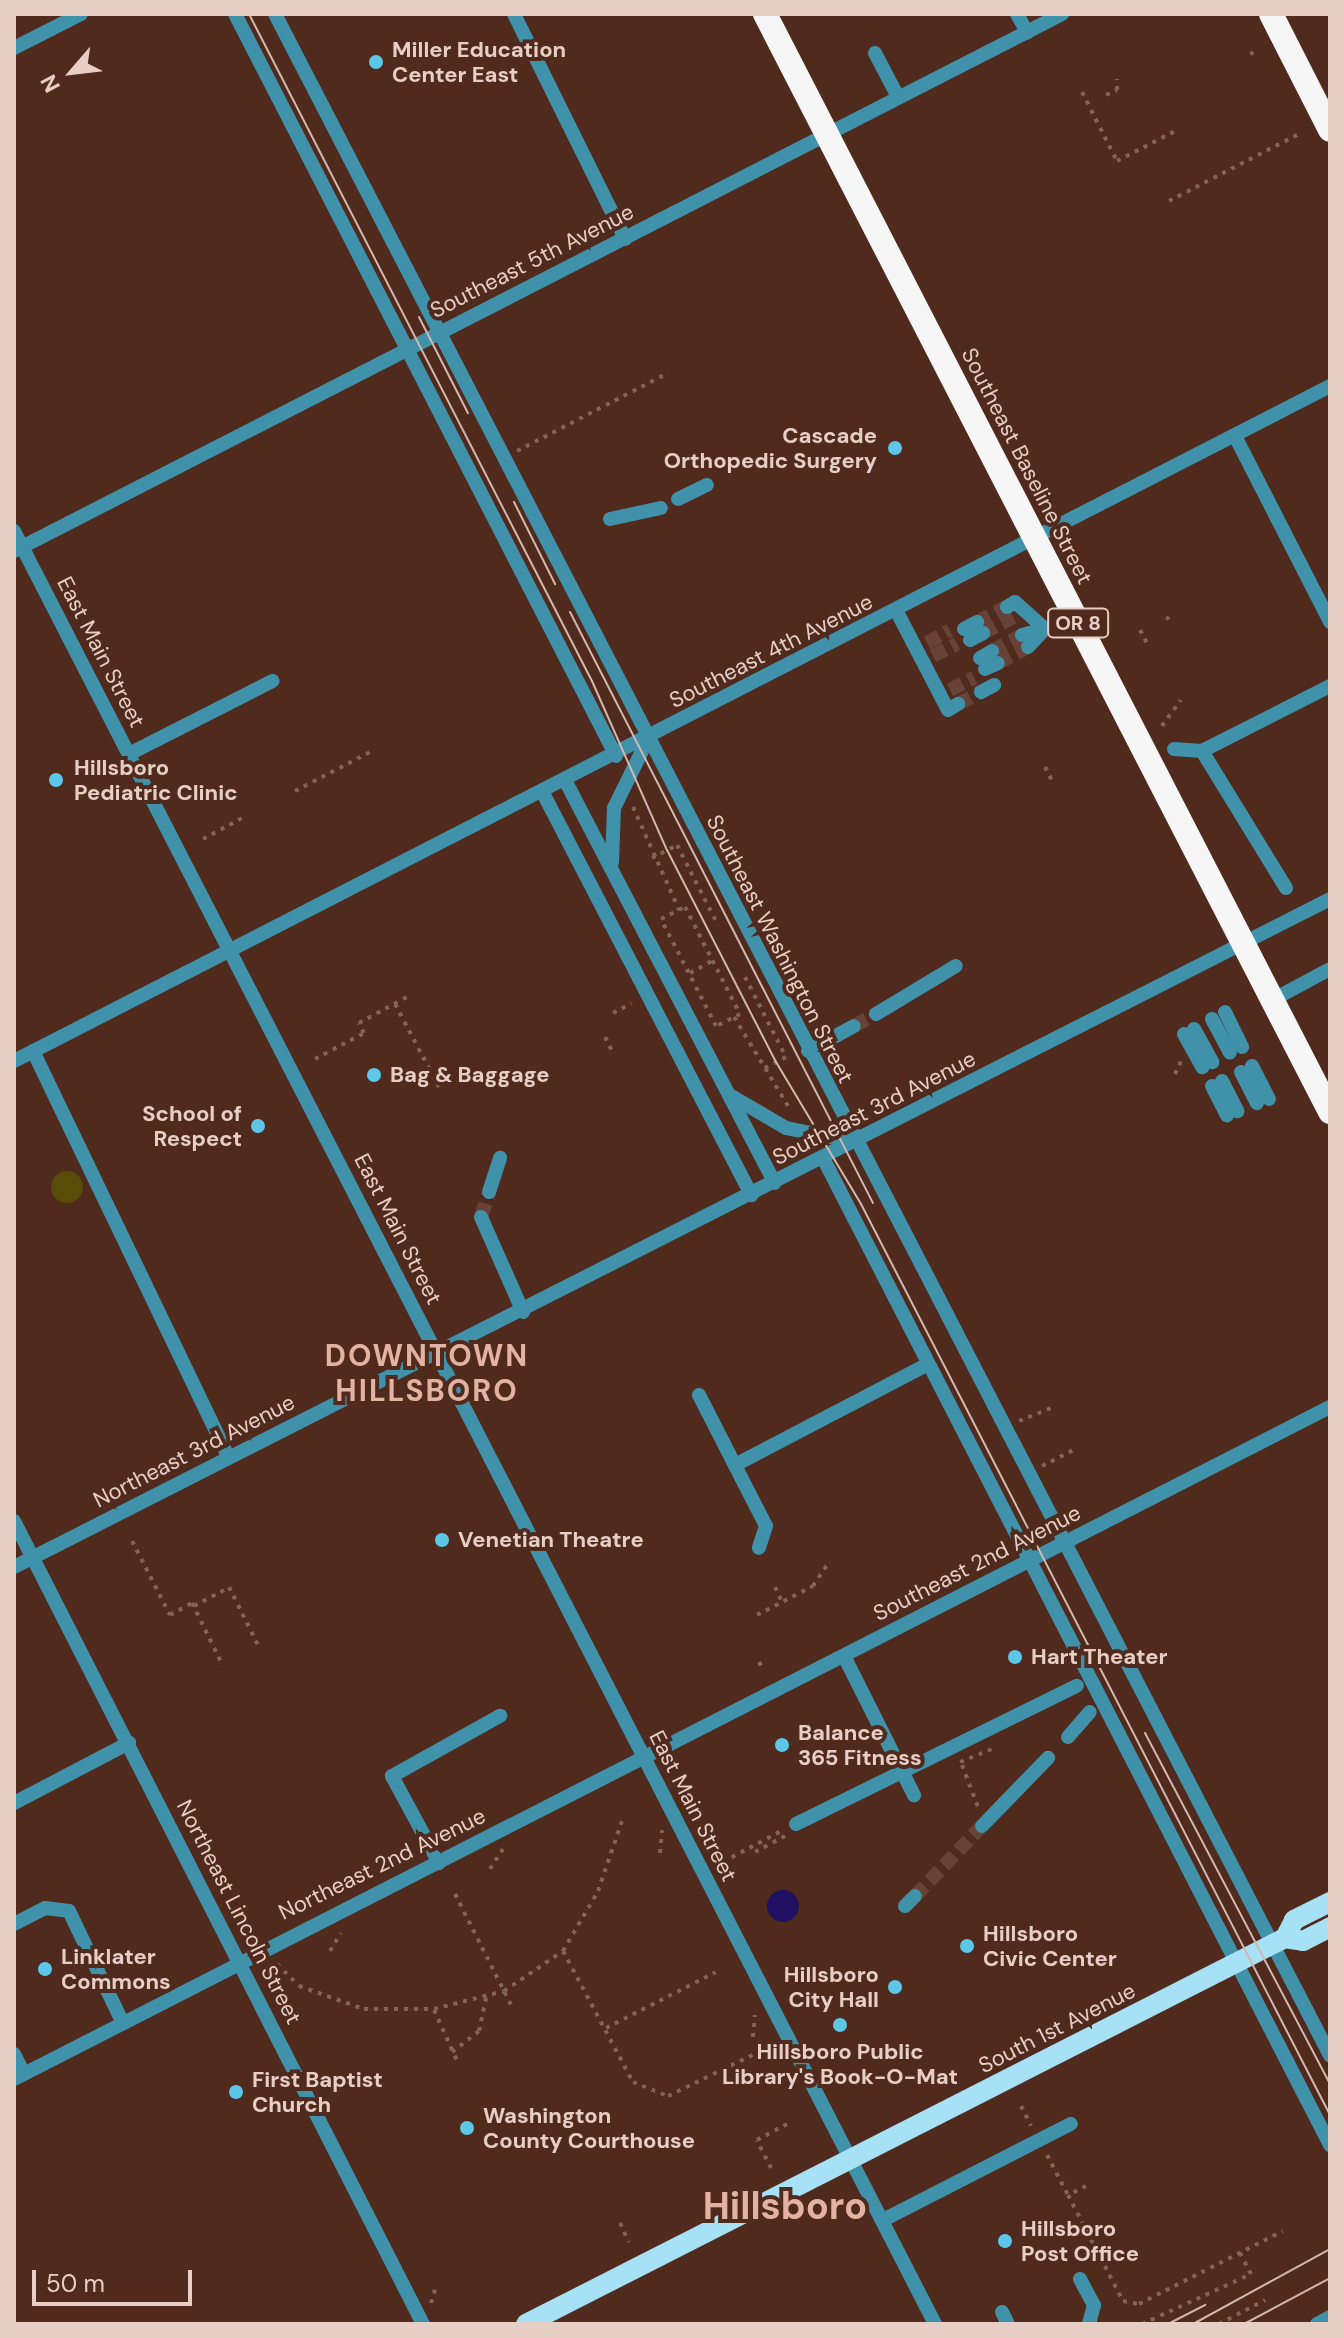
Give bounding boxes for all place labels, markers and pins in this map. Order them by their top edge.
place label: Miller Education Center East [392,36,566,88]
marker: Miller Education Center East [367,53,385,71]
place label: Cascade Orthopedic Surgery [664,422,877,474]
marker: Cascade Orthopedic Surgery [884,437,906,459]
place label: Hillsboro Pediatric Clinic [74,754,238,806]
marker: Hillsboro Pediatric Clinic [45,769,67,791]
place label: Bag & Baggage [390,1062,550,1088]
marker: Bag & Baggage [365,1066,383,1084]
place label: School of Respect [142,1100,242,1152]
marker: School of Respect [249,1117,267,1135]
place label: Venetian Theatre [458,1527,644,1553]
marker: Venetian Theatre [433,1531,451,1549]
place label: Hart Theater [1031,1644,1168,1670]
marker: Hart Theater [1006,1648,1024,1666]
place label: Balance 365 Fitness [798,1719,922,1770]
marker: Balance 365 Fitness [773,1736,791,1754]
place label: Hillsboro Civic Center [983,1920,1117,1972]
marker: Hillsboro Civic Center [958,1937,976,1955]
place label: Linklater Commons [61,1943,171,1994]
marker: Linklater Commons [36,1960,54,1978]
place label: Hillsboro City Hall [784,1961,879,2012]
marker: Hillsboro City Hall [886,1978,904,1996]
marker: Hillsboro Public Library's Book-O-Mat [831,2016,849,2034]
place label: Hillsboro Public Library's Book-O-Mat [722,2038,958,2090]
place label: First Baptist Church [252,2066,383,2118]
marker: First Baptist Church [227,2083,245,2101]
place label: Washington County Courthouse [483,2102,695,2154]
marker: Washington County Courthouse [458,2119,476,2137]
place label: Hillsboro Post Office [1021,2215,1139,2266]
marker: Hillsboro Post Office [996,2232,1014,2250]

